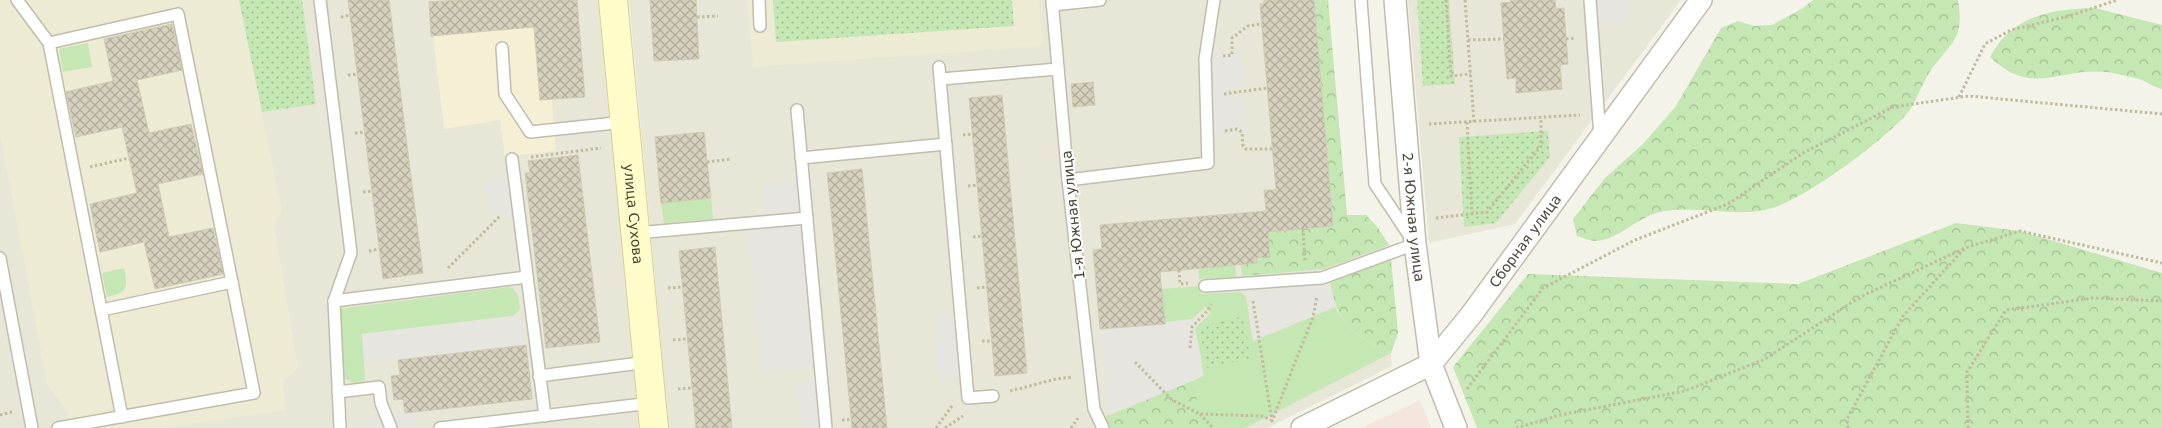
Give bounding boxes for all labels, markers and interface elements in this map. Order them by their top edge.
street label: 1-я Южная улица [1058,150,1088,280]
street label: 2-я Южная улица [1400,152,1428,283]
street label: улица Сухова [621,163,646,265]
street label: Сборная улица [1486,191,1564,290]

